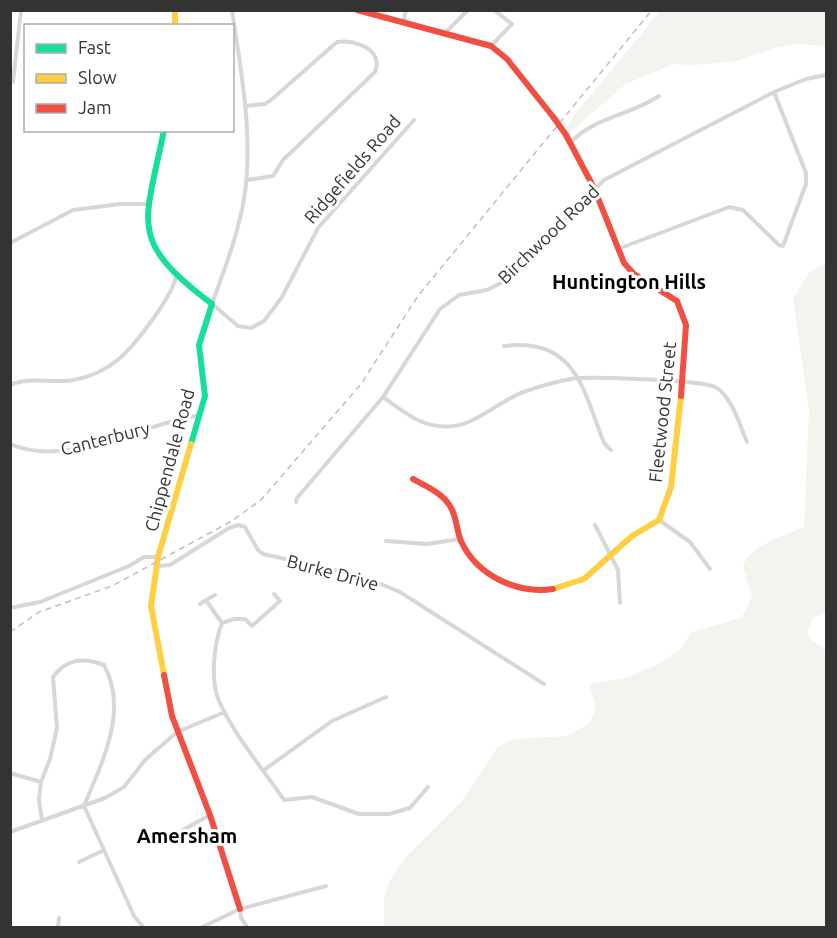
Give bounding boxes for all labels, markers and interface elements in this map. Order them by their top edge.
legend [24,24,234,132]
text: Fast [78,37,111,57]
text: Slow [78,67,117,87]
text: Jam [78,97,112,117]
street label: Ridgefields Road [300,111,404,227]
street label: Birchwood Road [493,181,603,287]
district label: Huntington Hills [552,270,706,293]
street label: Fleetwood Street [645,341,679,483]
street label: Chippendale Road [140,386,198,534]
street label: Canterbury [58,417,152,459]
street label: Burke Drive [285,550,381,594]
district label: Amersham [137,824,237,847]

